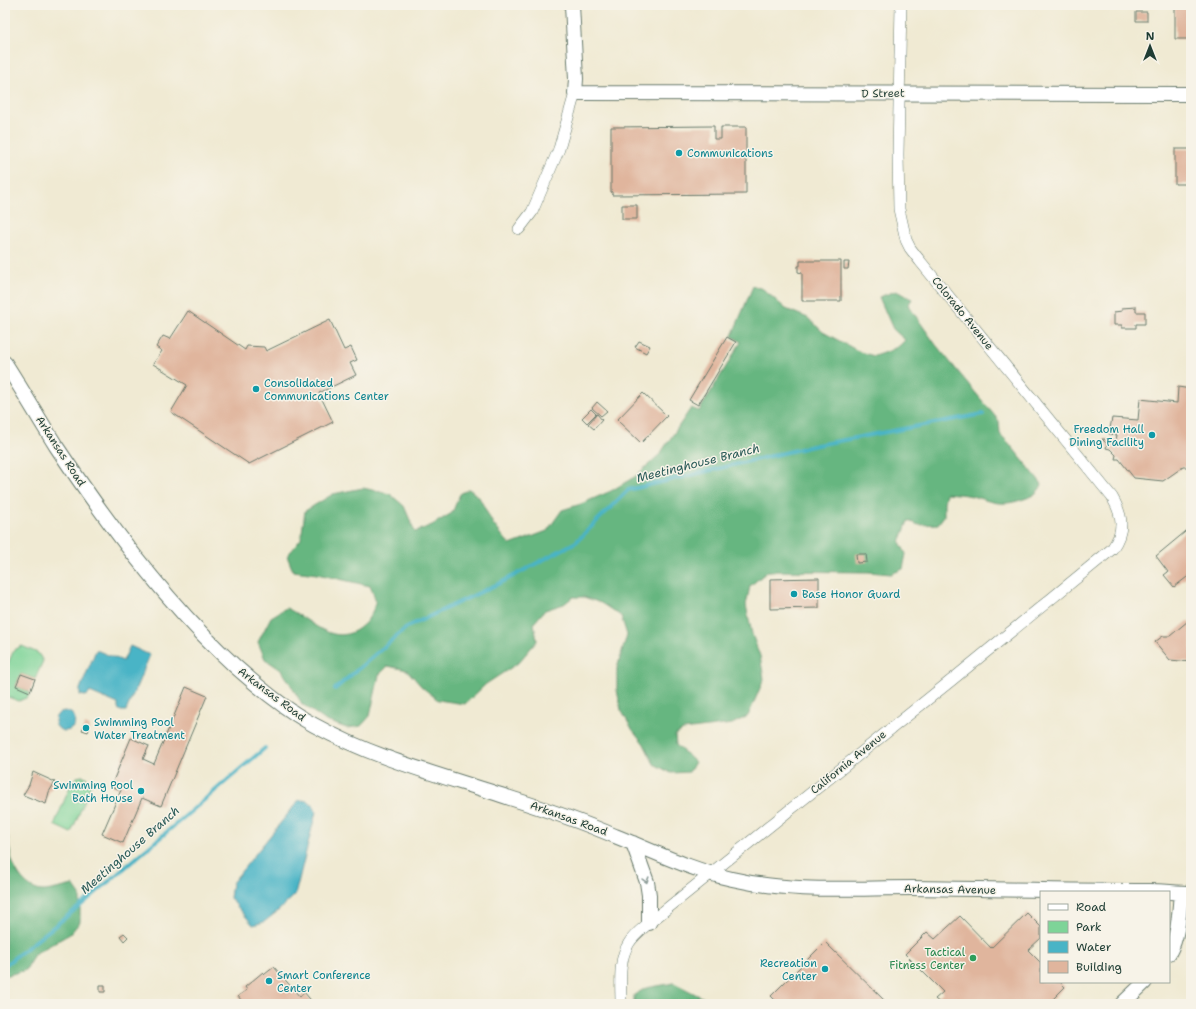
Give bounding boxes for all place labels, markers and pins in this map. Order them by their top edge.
place label: Communications [687,146,773,161]
marker: Communications [674,148,684,158]
place label: Consolidated Communications Center [264,376,389,404]
marker: Consolidated Communications Center [251,384,261,394]
place label: Freedom Hall Dining Facility [1069,422,1145,450]
marker: Freedom Hall Dining Facility [1147,430,1157,440]
place label: Base Honor Guard [802,587,900,602]
marker: Base Honor Guard [789,589,799,599]
place label: Swimming Pool Water Treatment [94,715,185,743]
marker: Swimming Pool Water Treatment [81,723,91,733]
place label: Swimming Pool Bath House [53,778,134,806]
marker: Swimming Pool Bath House [136,786,146,796]
place label: Tactical Fitness Center [889,945,966,973]
marker: Tactical Fitness Center [968,953,978,963]
place label: Recreation Center [760,956,817,984]
marker: Recreation Center [820,964,830,974]
place label: Smart Conference Center [277,968,371,996]
marker: Smart Conference Center [264,976,274,986]

